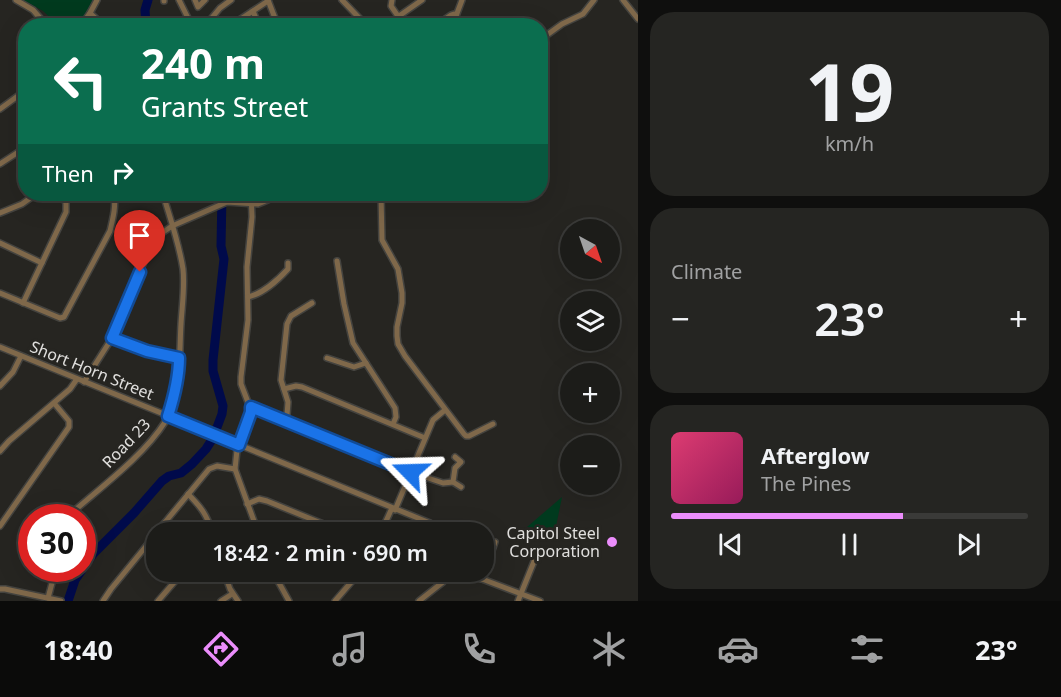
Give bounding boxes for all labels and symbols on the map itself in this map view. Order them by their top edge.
pin [114,210,165,272]
north arrow [560,219,620,279]
street label: Short Horn Street [27,335,157,405]
street label: Road 23 [97,413,155,473]
position arrow [378,440,442,504]
speed limit sign: 30 [18,504,96,582]
place label: Capitol Steel Corporation [506,522,600,562]
marker: Capitol Steel Corporation [605,535,619,549]

